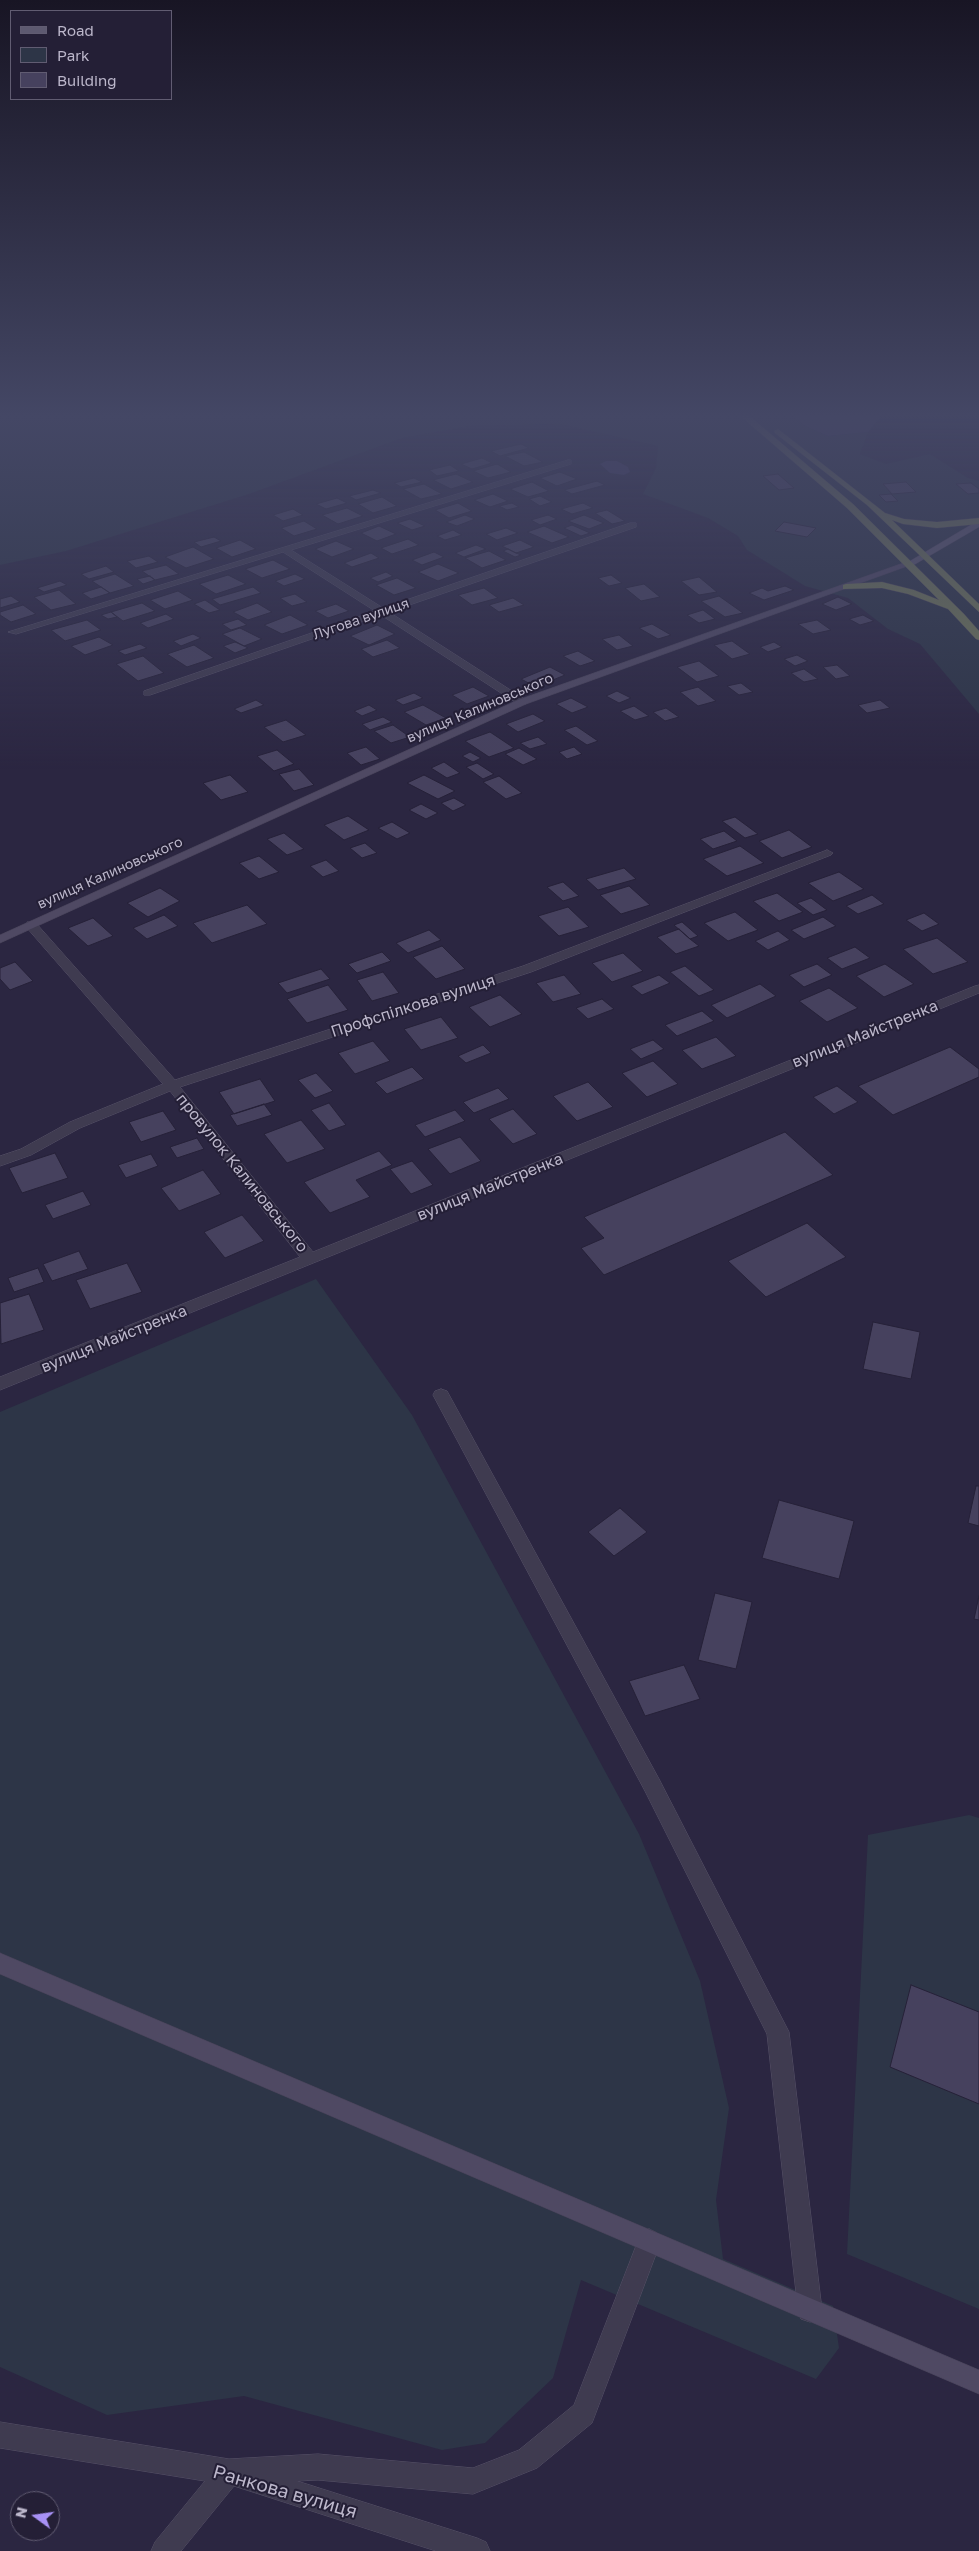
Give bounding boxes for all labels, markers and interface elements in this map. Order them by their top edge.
legend [10,10,172,100]
text: Road [57,21,94,39]
text: Park [57,46,89,64]
text: Building [57,71,117,89]
street label: Лугова вулиця [311,595,411,643]
street label: вулиця Калиновського [404,670,556,746]
street label: вулиця Калиновського [35,833,185,913]
street label: Профспілкова вулиця [328,970,498,1042]
street label: вулиця Майстренка [789,996,941,1072]
street label: провулок Калиновського [172,1090,312,1256]
street label: вулиця Майстренка [414,1149,566,1225]
street label: вулиця Майстренка [38,1301,190,1377]
street label: Ранкова вулиця [210,2460,360,2524]
north arrow [10,2491,60,2541]
text: N [11,2505,30,2520]

